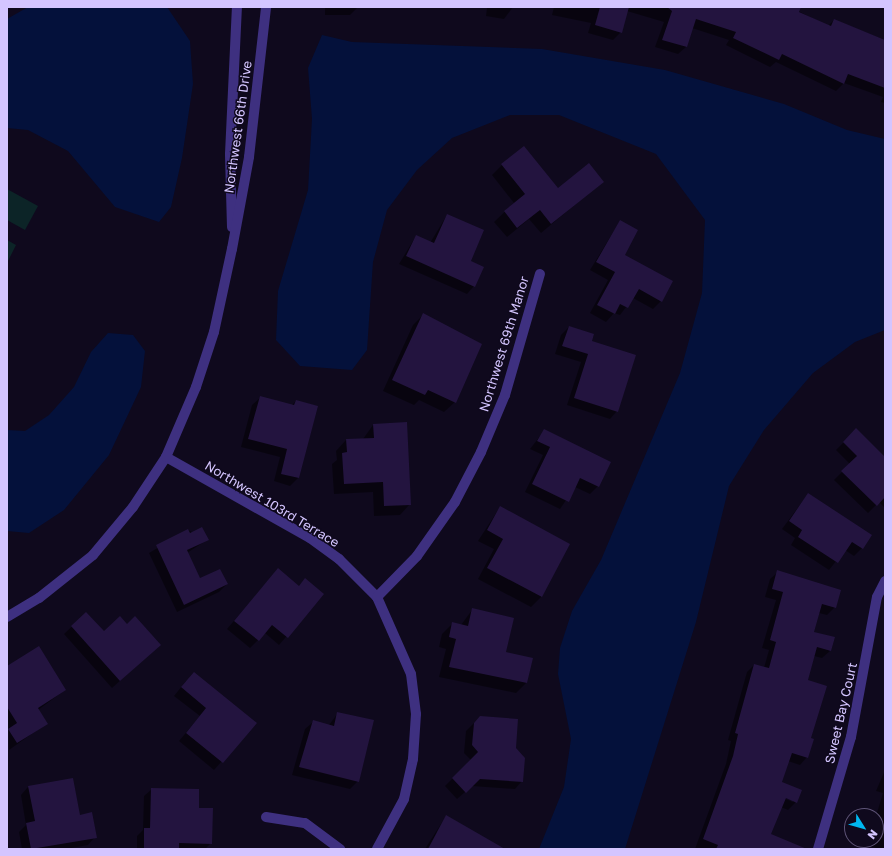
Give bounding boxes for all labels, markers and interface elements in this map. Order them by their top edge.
street label: Northwest 66th Drive [221,60,255,194]
street label: Northwest 69th Manor [476,274,532,414]
street label: Northwest 103rd Terrace [202,458,342,550]
street label: Sweet Bay Court [822,661,860,765]
north arrow [844,808,884,848]
text: N [865,828,881,842]

